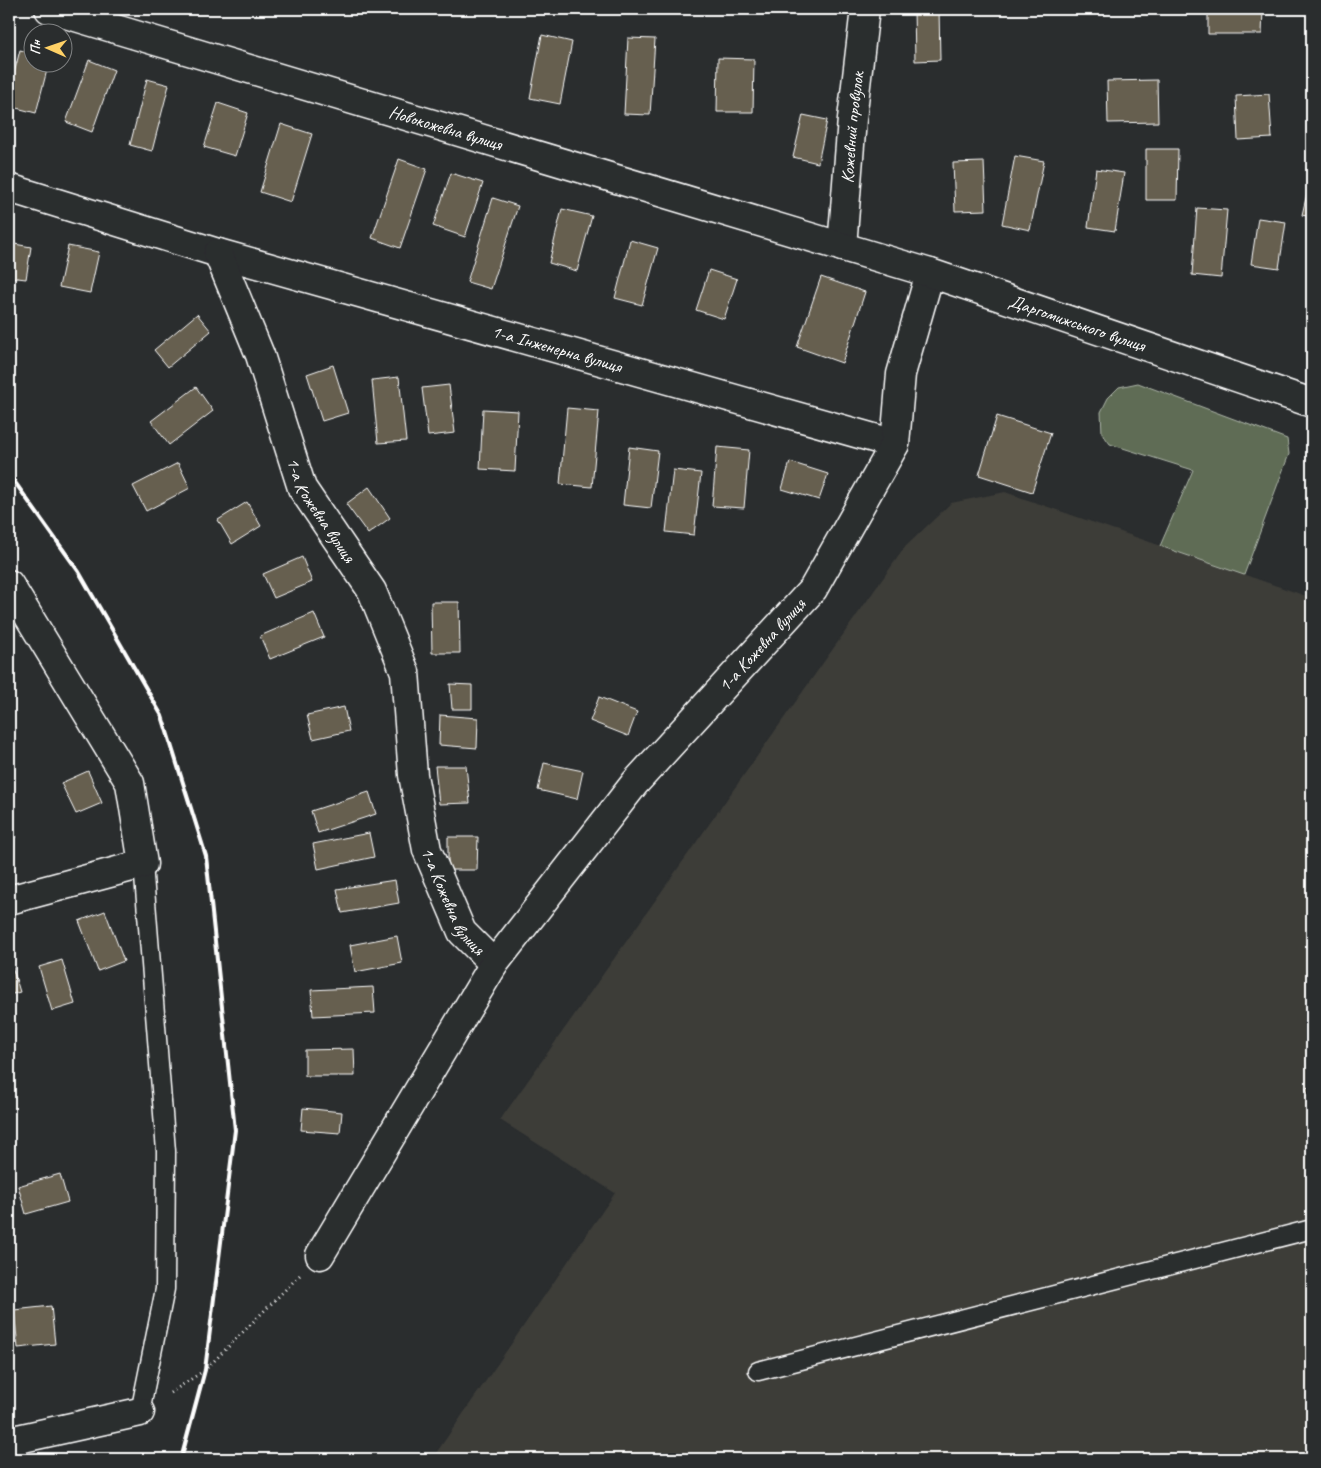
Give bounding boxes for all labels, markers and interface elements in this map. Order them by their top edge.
north arrow [22,22,72,72]
text: Пн [27,39,44,55]
street label: Кожевний провулок [836,69,869,184]
street label: Новокожевна вулиця [387,101,506,156]
street label: Даргомижського вулиця [1006,290,1149,357]
street label: 1-а Інженерна вулиця [489,320,626,378]
street label: 1-а Кожевна вулиця [282,455,361,568]
street label: 1-а Кожевна вулиця [713,592,811,696]
street label: 1-а Кожевна вулиця [416,844,491,961]

